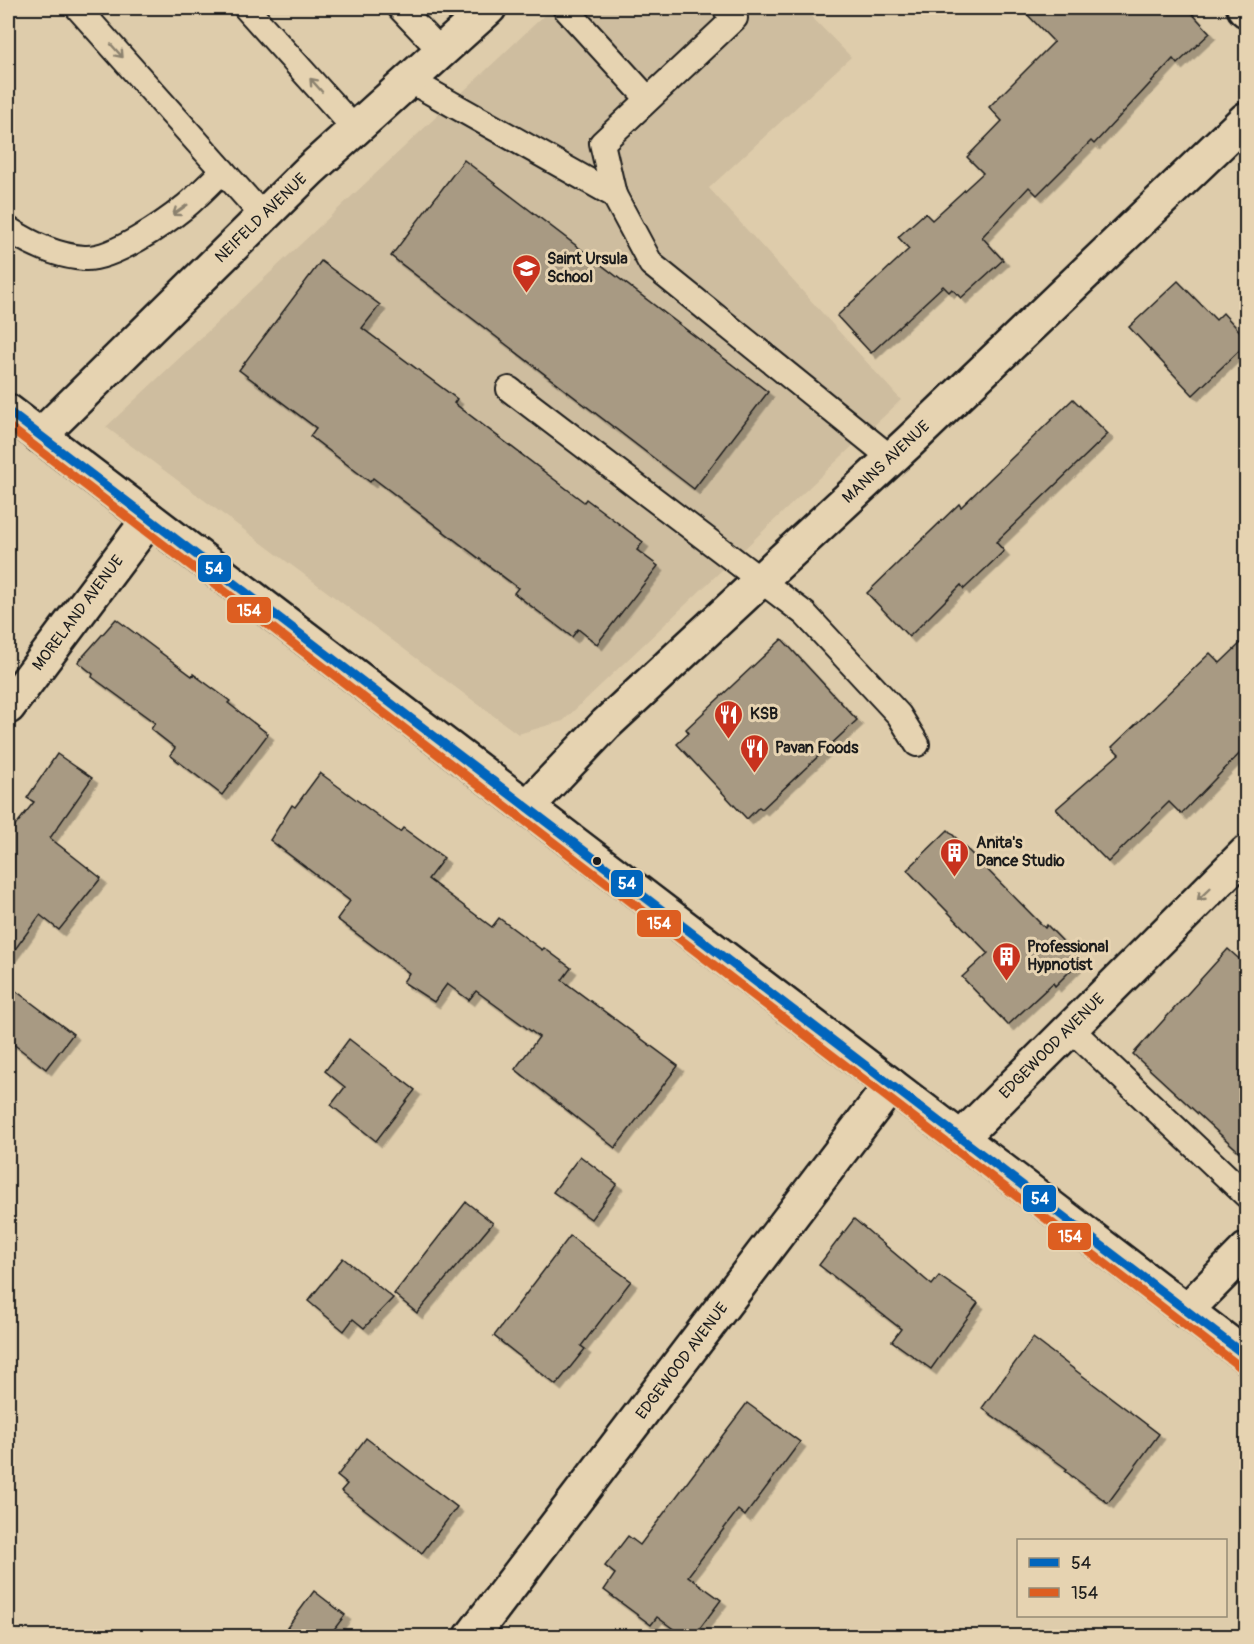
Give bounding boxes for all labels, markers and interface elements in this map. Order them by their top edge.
one-way arrow [110,43,124,58]
one-way arrow [309,78,323,93]
street label: NEIFELD AVENUE [211,169,311,267]
one-way arrow [172,204,188,216]
place label: Saint Ursula School [547,249,628,287]
school or university icon: Saint Ursula School [510,252,542,294]
street label: MANNS AVENUE [838,416,934,508]
street label: MORELAND AVENUE [28,551,128,675]
line badge: 54 [197,554,232,583]
text: 54 [205,559,224,579]
line badge: 154 [226,596,272,624]
text: 154 [237,601,262,621]
restaurant icon: KSB [713,698,745,740]
place label: KSB [750,704,778,724]
restaurant icon: Pavan Foods [738,732,770,774]
place label: Pavan Foods [775,738,859,758]
place label: Anita's Dance Studio [976,833,1065,871]
building icon: Anita's Dance Studio [939,836,971,878]
unlabelled marker [591,855,603,867]
line badge: 54 [610,869,644,898]
text: 54 [618,874,637,894]
one-way arrow [1197,886,1212,901]
line badge: 154 [636,909,682,938]
text: 154 [647,914,672,934]
place label: Professional Hypnotist [1027,937,1109,975]
building icon: Professional Hypnotist [990,940,1022,982]
street label: EDGEWOOD AVENUE [995,989,1109,1103]
line badge: 54 [1022,1184,1057,1213]
text: 54 [1031,1189,1050,1209]
line badge: 154 [1047,1222,1092,1251]
text: 154 [1058,1227,1083,1247]
street label: EDGEWOOD AVENUE [632,1299,732,1423]
legend [1017,1539,1227,1617]
text: 54 [1071,1552,1092,1575]
text: 154 [1071,1582,1099,1605]

